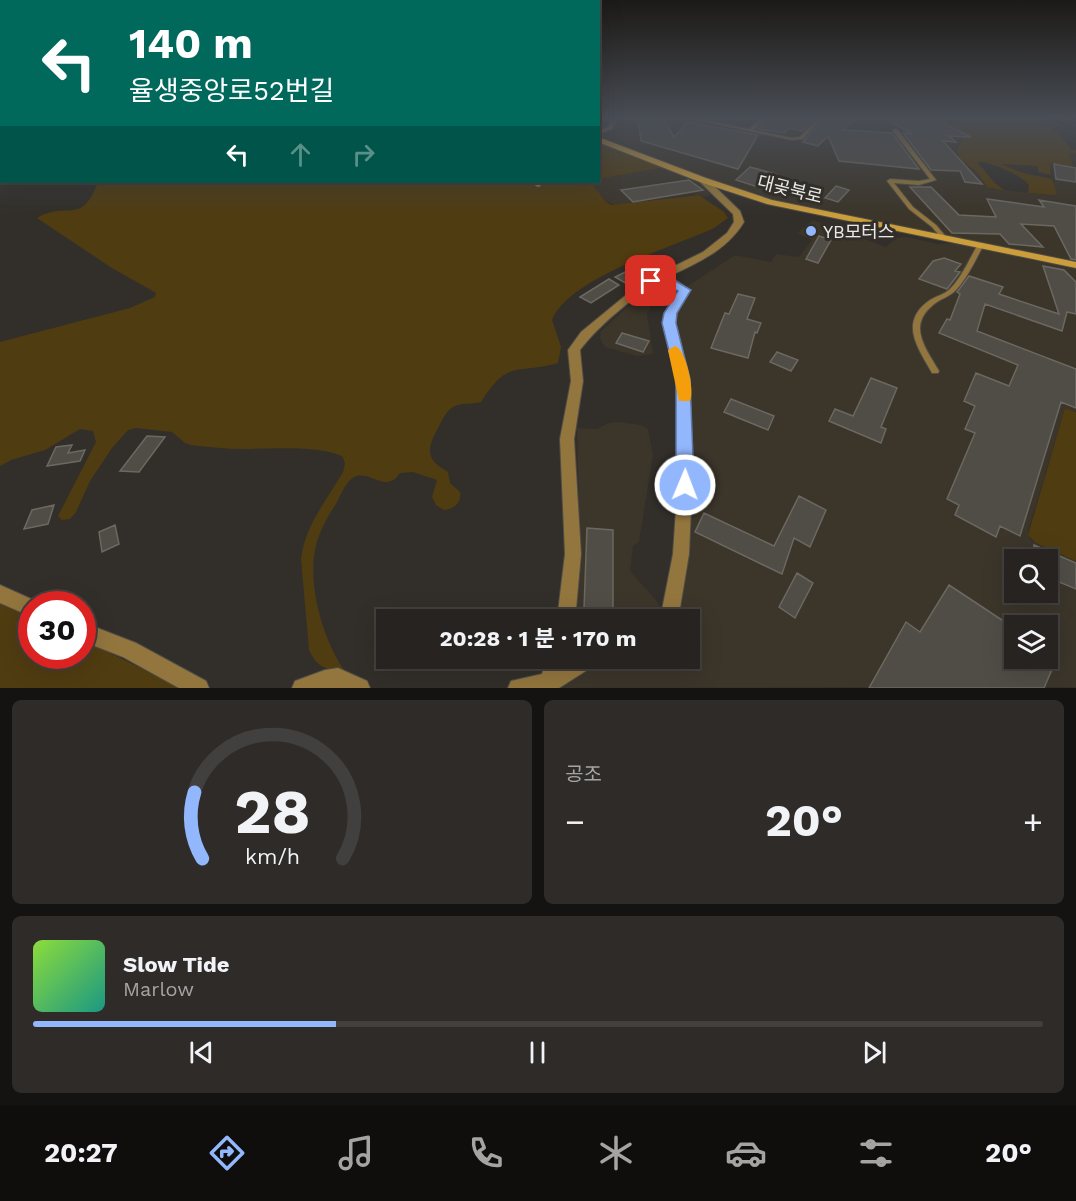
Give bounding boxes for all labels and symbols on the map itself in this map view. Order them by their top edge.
street label: 대곶북로 [755,171,825,207]
place label: YB모터스 [823,221,894,242]
marker: YB모터스 [804,224,818,238]
pin [625,255,676,306]
position arrow [653,453,717,517]
speed limit sign: 30 [18,591,96,669]

